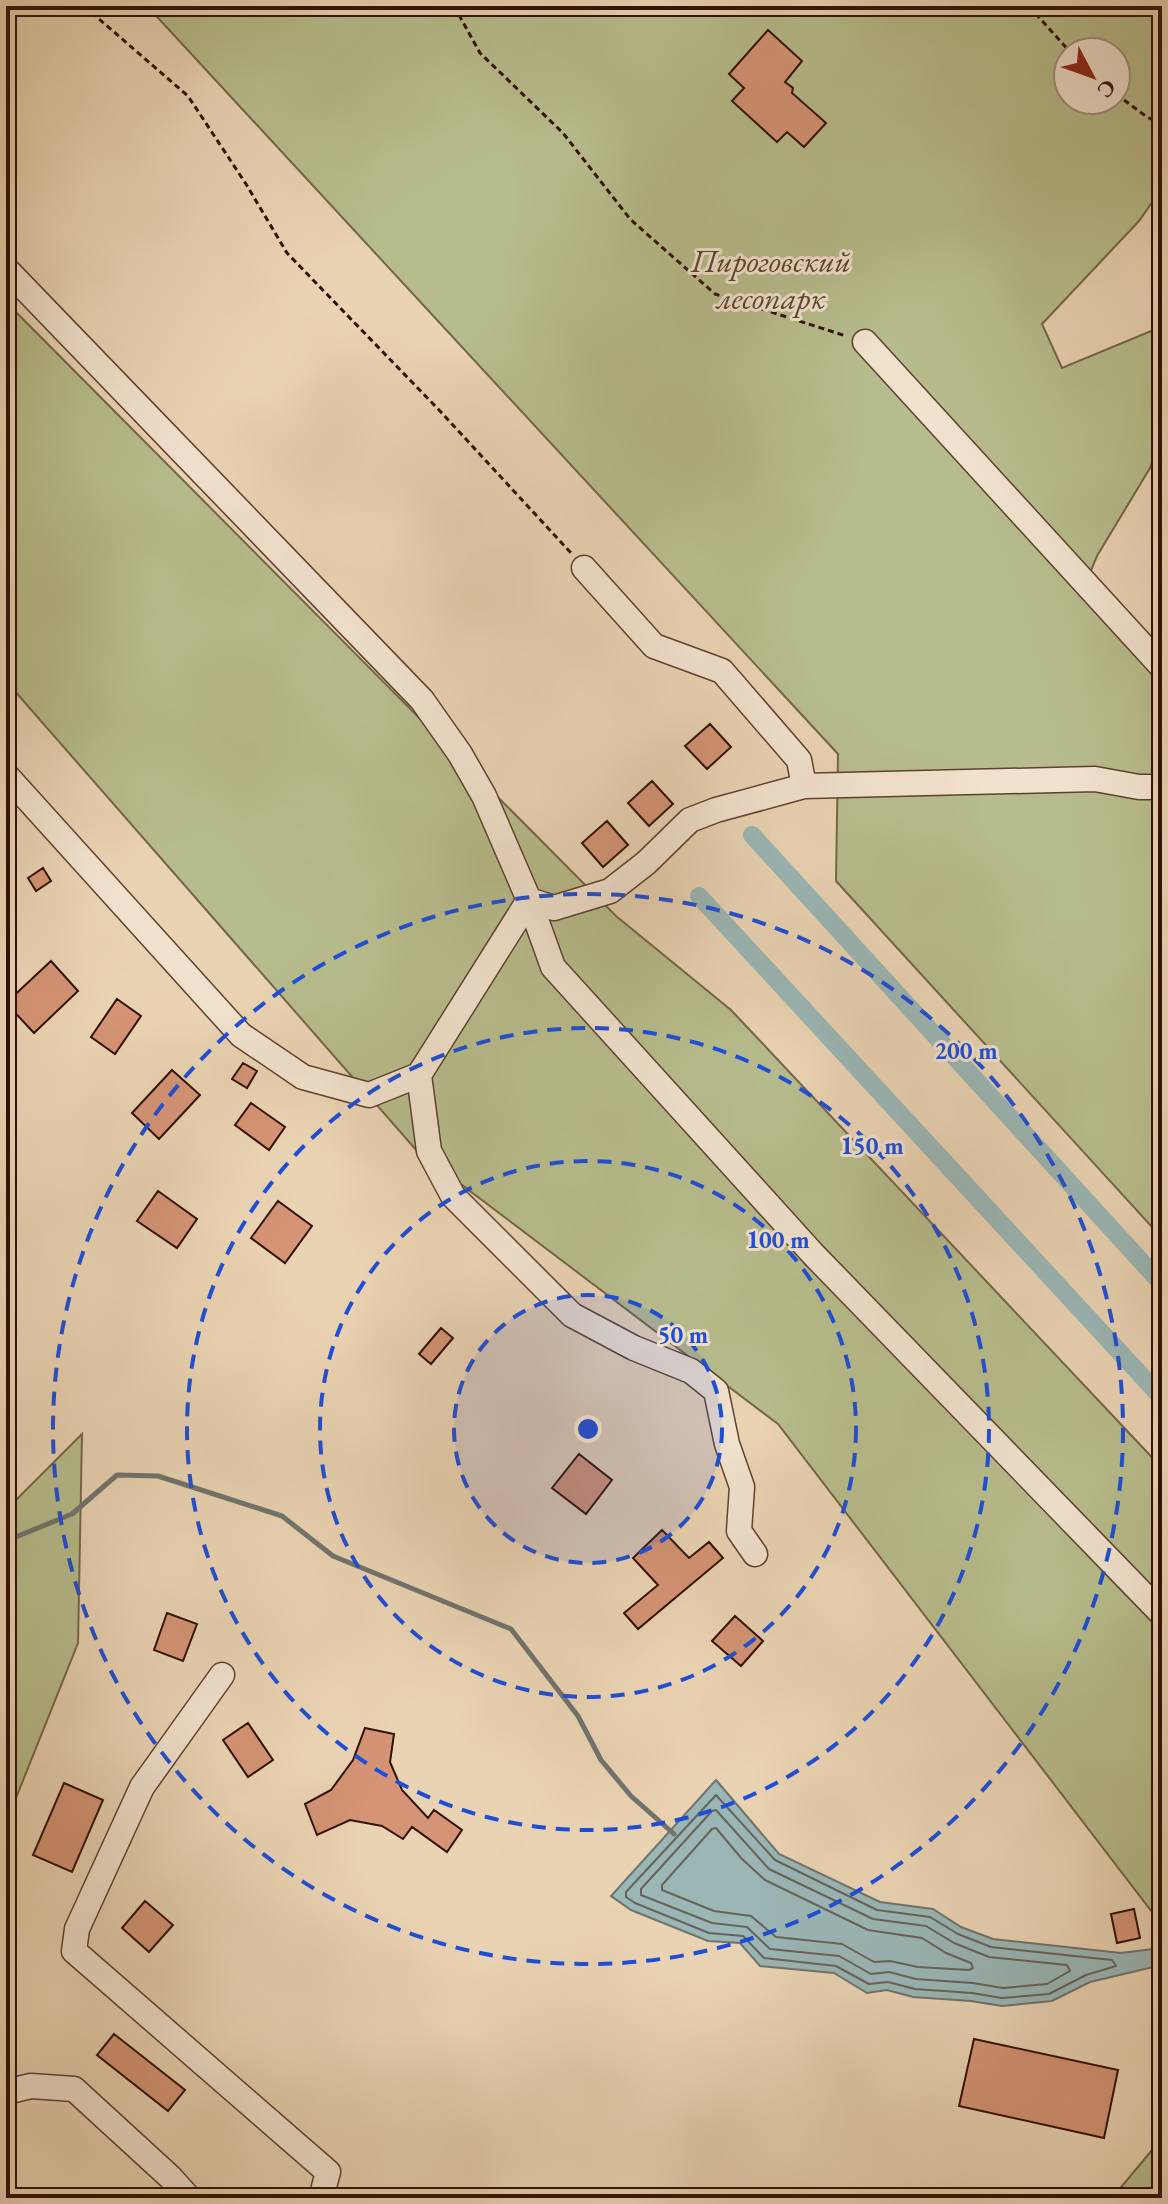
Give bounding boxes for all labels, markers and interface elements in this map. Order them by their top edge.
north arrow [1052,36,1132,116]
text: С [1091,73,1123,104]
park label: Пироговский лесопарк [690,240,851,319]
text: 200 m [934,1035,998,1066]
text: 150 m [840,1130,904,1161]
text: 100 m [746,1224,810,1255]
text: 50 m [658,1319,708,1350]
centre of rings [574,1415,602,1443]

